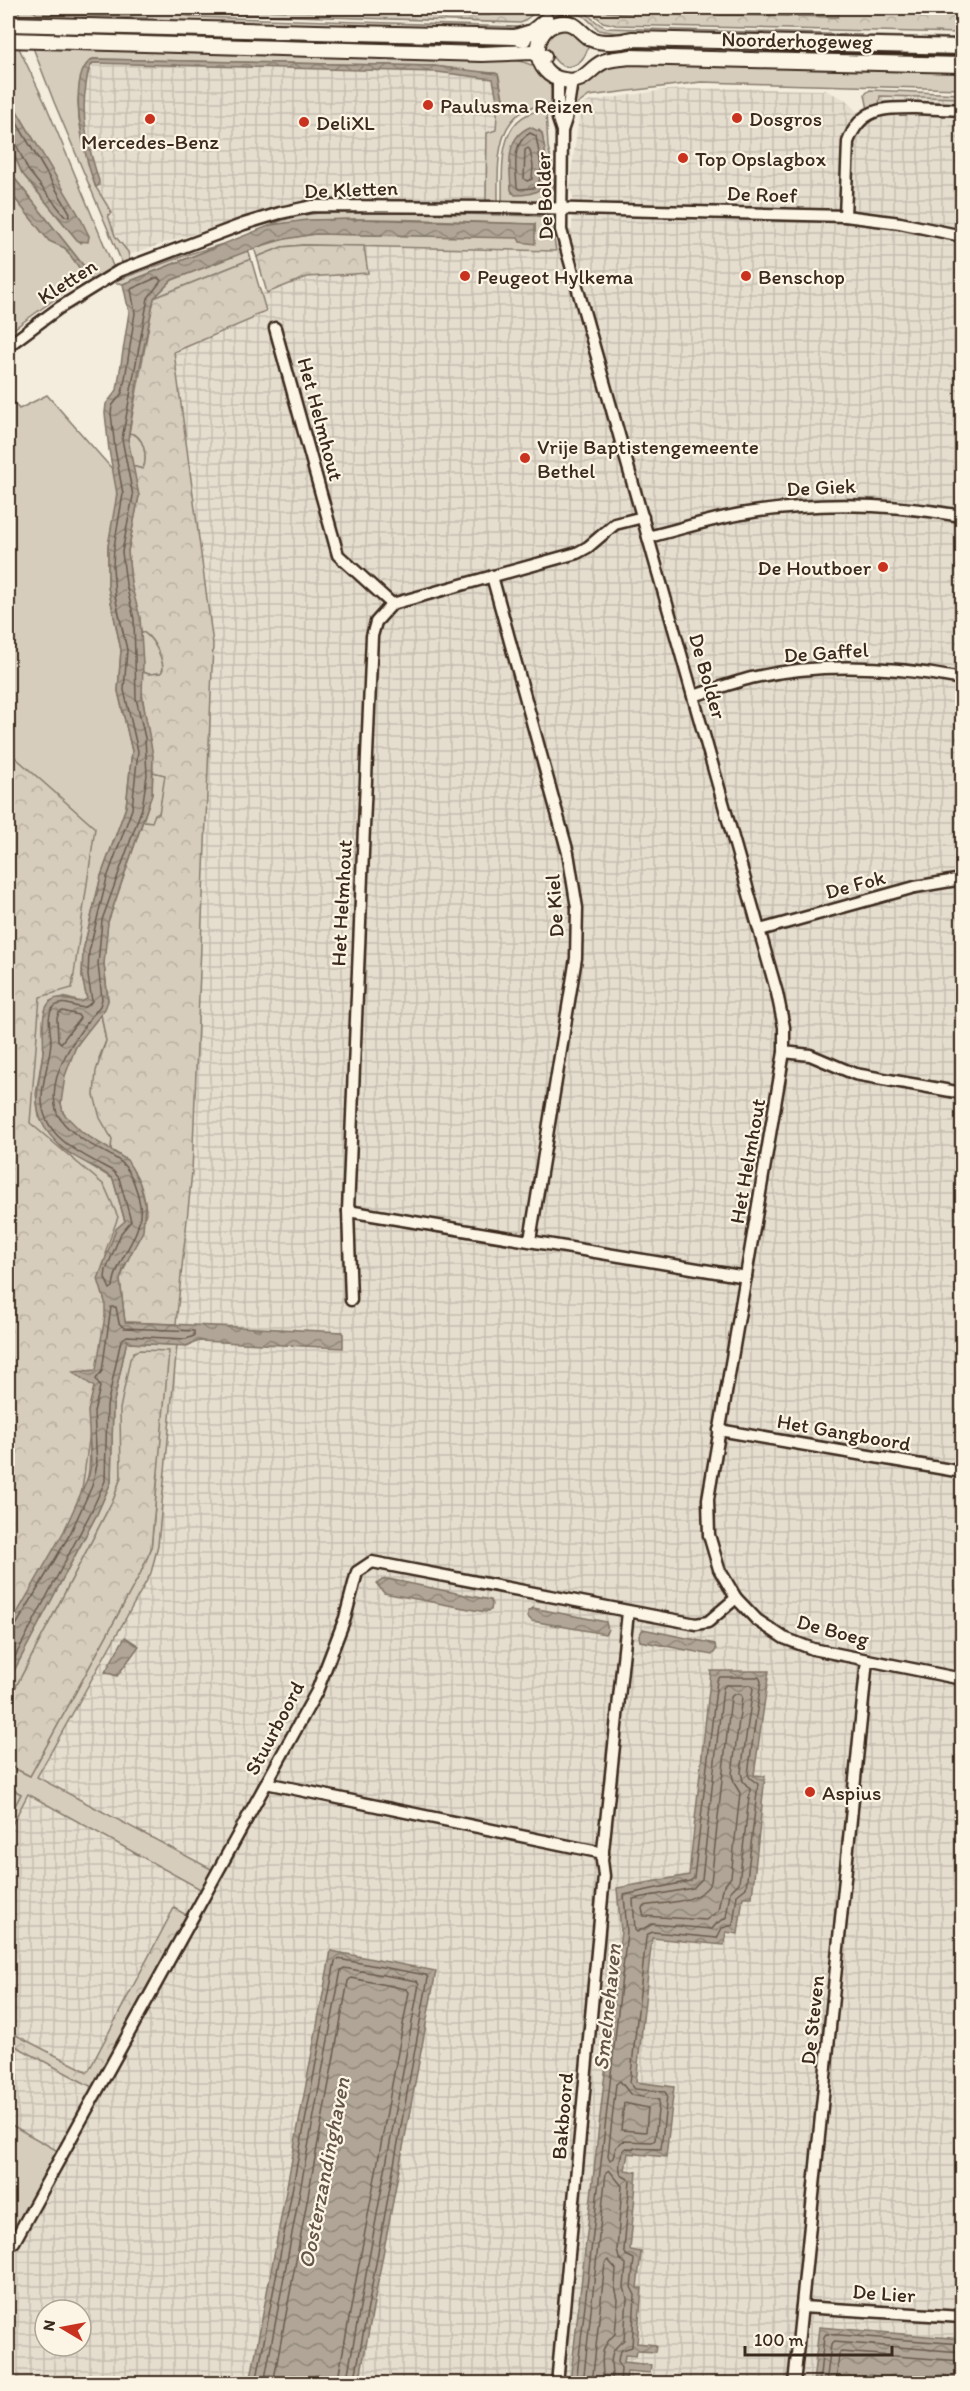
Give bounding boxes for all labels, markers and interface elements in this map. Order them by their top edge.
street label: Noorderhogeweg [721,26,873,54]
place label: Paulusma Reizen [440,93,593,118]
marker: Paulusma Reizen [421,98,435,112]
place label: Dosgros [749,106,822,131]
place label: DeliXL [316,110,375,135]
marker: Dosgros [730,111,744,125]
marker: Mercedes-Benz [143,112,157,126]
marker: DeliXL [297,115,311,129]
place label: Mercedes-Benz [81,129,219,154]
place label: Top Opslagbox [695,146,827,171]
street label: De Bolder [530,151,558,241]
marker: Top Opslagbox [676,151,690,165]
street label: De Kletten [304,175,398,203]
street label: De Roef [726,180,798,208]
street label: Kletten [33,253,101,309]
place label: Peugeot Hylkema [477,264,633,289]
place label: Benschop [758,264,845,289]
marker: Peugeot Hylkema [458,269,472,283]
marker: Benschop [739,269,753,283]
street label: Het Helmhout [293,355,350,484]
place label: Vrije Baptistengemeente Bethel [537,434,759,483]
marker: Vrije Baptistengemeente Bethel [518,451,532,465]
street label: De Giek [786,473,856,501]
place label: De Houtboer [758,555,872,580]
marker: De Houtboer [876,560,890,574]
street label: De Bolder [684,630,732,722]
street label: De Gaffel [783,637,869,667]
street label: Het Helmhout [325,839,357,967]
street label: De Fok [822,864,888,904]
street label: De Kiel [539,874,569,938]
street label: Het Helmhout [724,1096,770,1226]
street label: Het Gangboord [775,1408,914,1456]
street label: De Boeg [794,1608,872,1652]
street label: Stuurboord [239,1677,309,1779]
place label: Aspius [822,1780,881,1805]
marker: Aspius [803,1785,817,1799]
water label: Smelnehaven [587,1942,627,2072]
street label: De Steven [795,1974,829,2066]
street label: Bakboord [546,2071,578,2161]
water label: Oosterzandinghaven [292,2075,356,2271]
street label: De Lier [852,2278,917,2308]
north arrow [33,2298,93,2358]
text: N [38,2319,59,2332]
scale bar [745,2319,892,2357]
text: 100 m [754,2329,804,2351]

